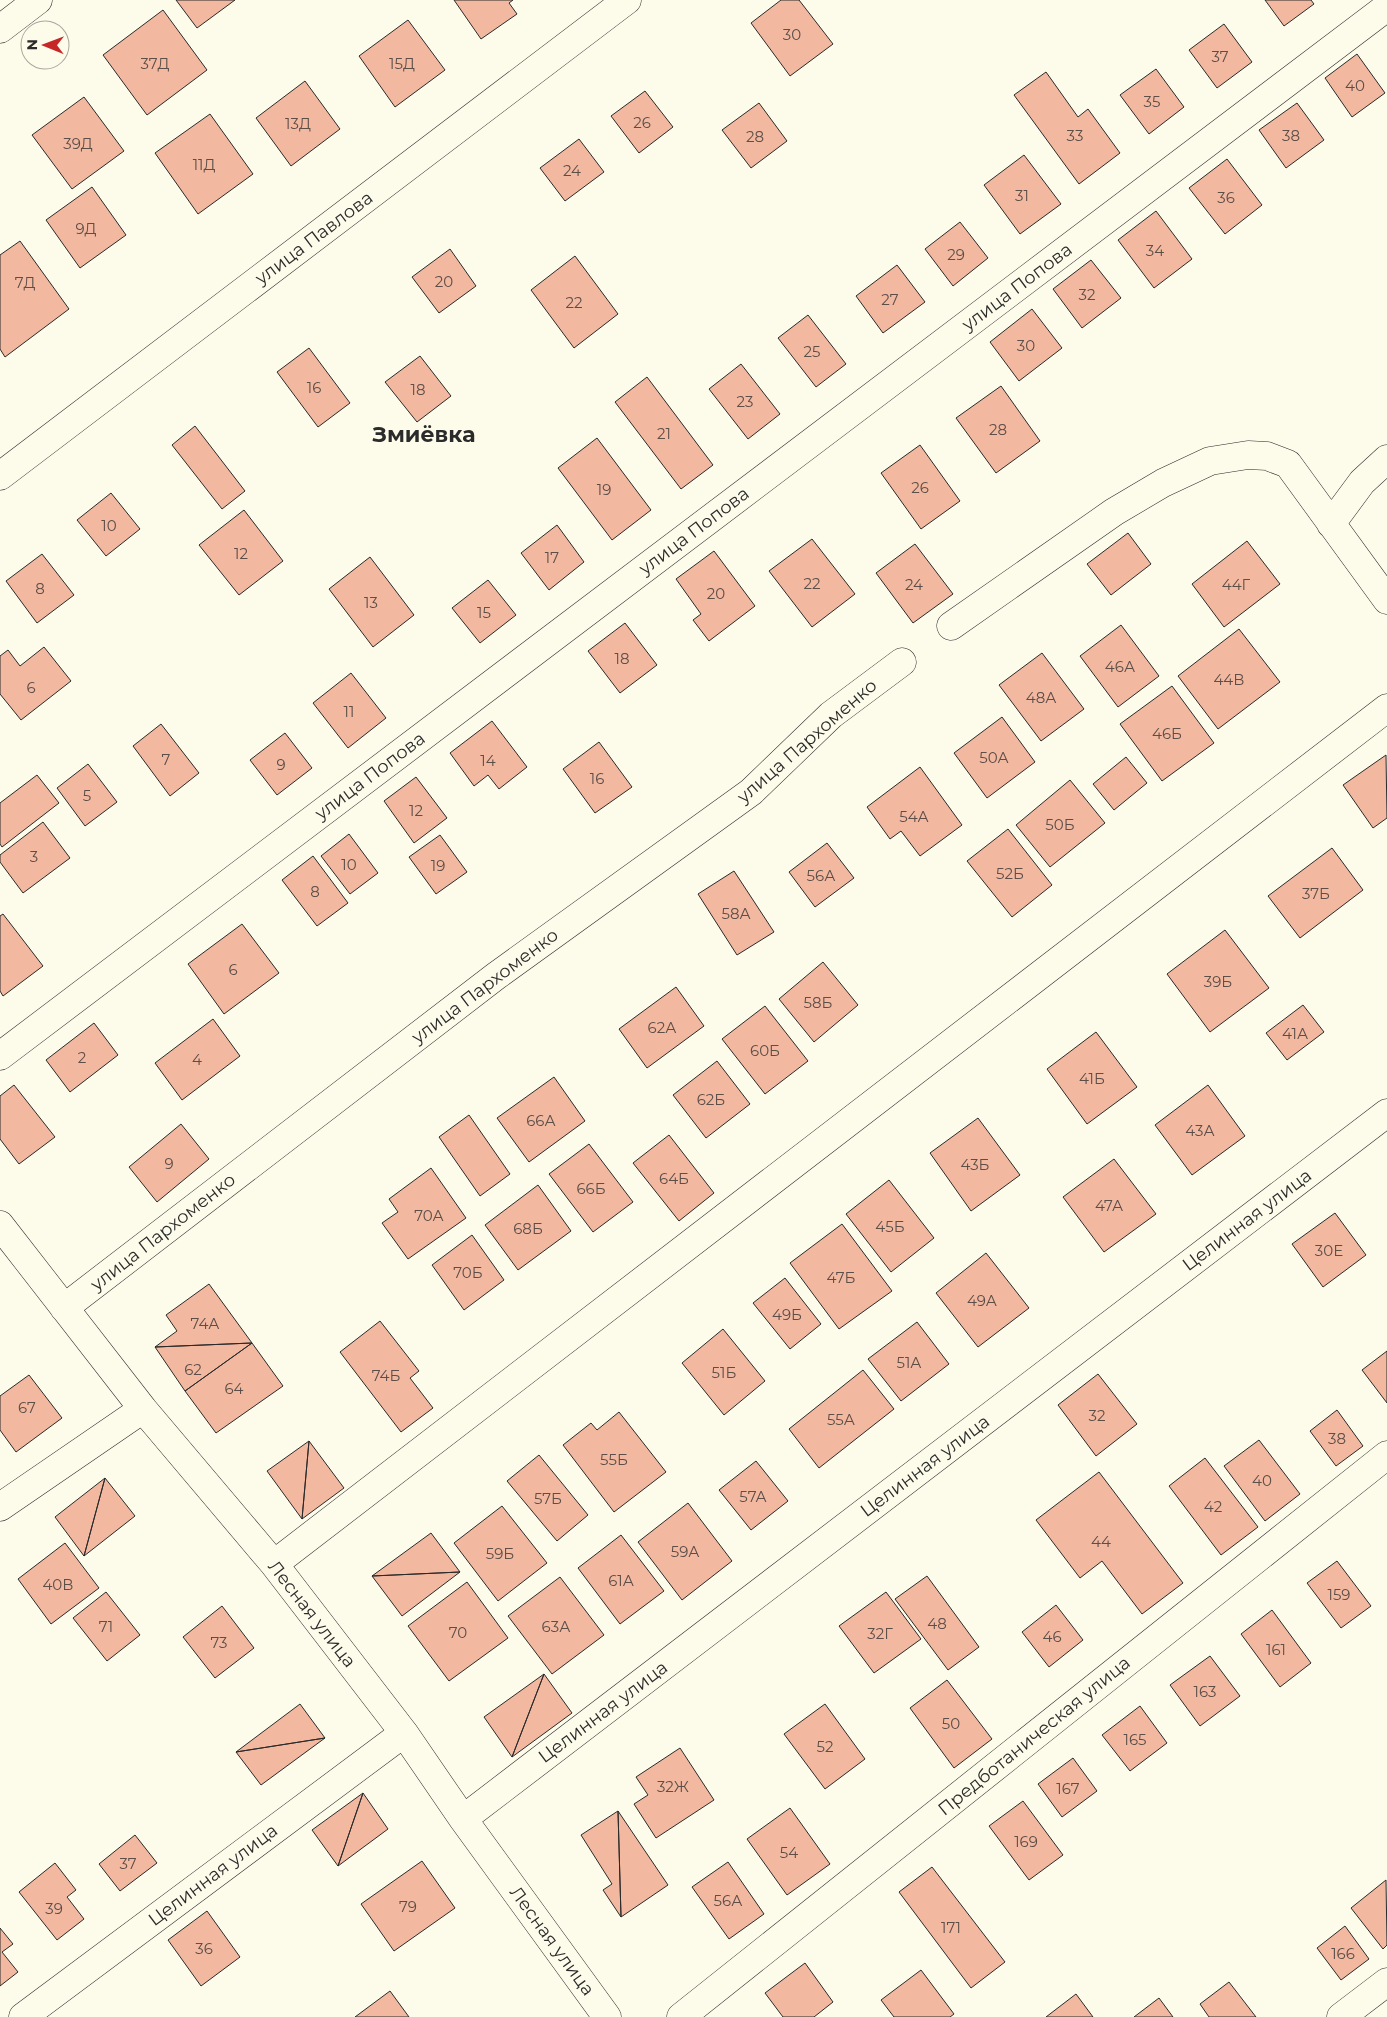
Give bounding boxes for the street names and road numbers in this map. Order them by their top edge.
street label: улица Павлова [250,187,377,290]
street label: улица Попова [957,238,1076,336]
street label: улица Попова [634,482,753,580]
street label: улица Пархоменко [732,674,881,808]
street label: улица Попова [310,727,429,825]
street label: улица Пархоменко [407,924,563,1049]
street label: Целинная улица [1178,1164,1316,1276]
street label: улица Пархоменко [85,1169,240,1296]
street label: Целинная улица [856,1410,994,1522]
street label: Лесная улица [263,1556,361,1672]
street label: Предботаническая улица [933,1652,1135,1820]
street label: Целинная улица [534,1656,672,1768]
street label: Целинная улица [144,1819,282,1931]
street label: Лесная улица [505,1882,599,2000]

